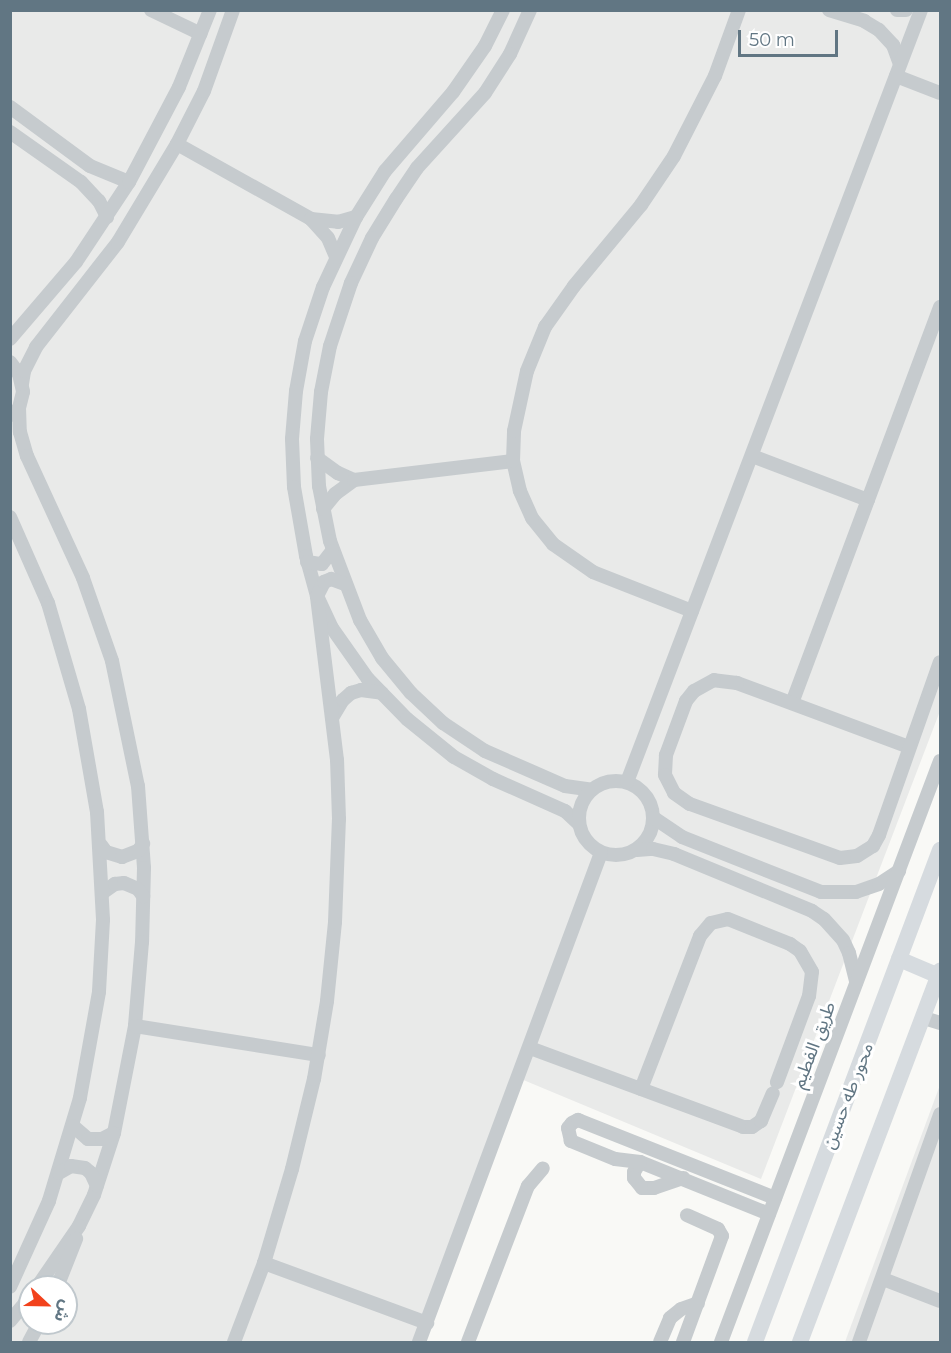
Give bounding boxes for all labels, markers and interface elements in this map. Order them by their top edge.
scale bar [741,18,842,56]
text: 50 m [749,29,795,51]
street label: طريق الفطيم [788,999,840,1091]
street label: محور طه حسين [818,1040,878,1152]
north arrow [18,1275,78,1335]
text: ش [50,1297,76,1325]

